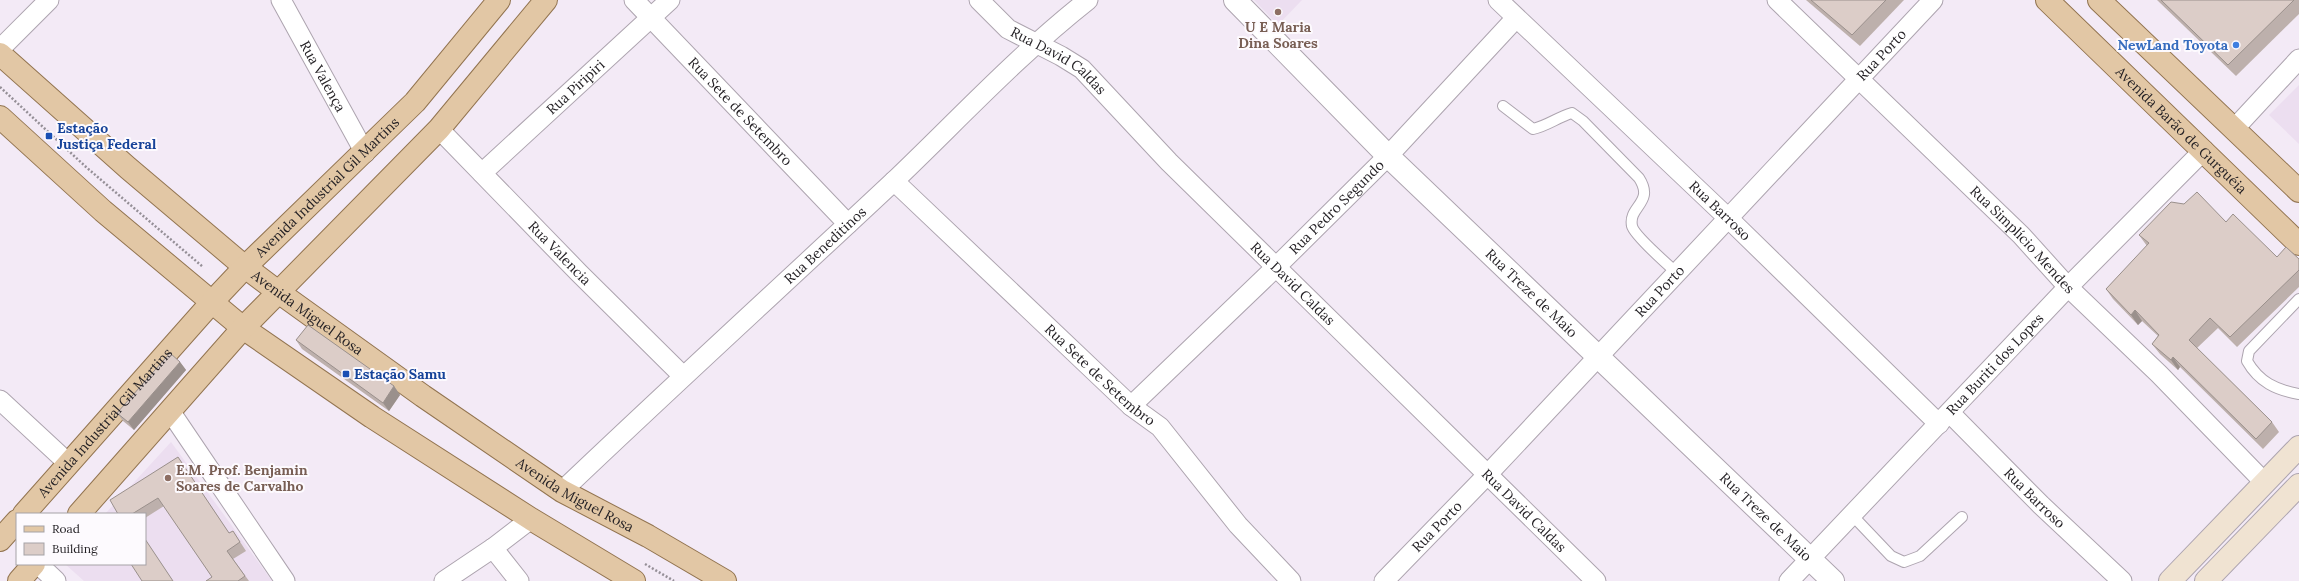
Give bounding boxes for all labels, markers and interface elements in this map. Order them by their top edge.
marker: U E Maria Dina Soares [1273,7,1283,17]
place label: U E Maria Dina Soares [1238,18,1318,52]
street label: Rua David Caldas [1008,23,1110,98]
street label: Rua Porto [1853,25,1910,85]
place label: NewLand Toyota [2117,36,2229,54]
street label: Rua Valença [296,37,350,115]
marker: NewLand Toyota [2231,40,2241,50]
street label: Rua Sete de Setembro [684,53,796,169]
street label: Rua Piripiri [543,56,608,118]
street label: Avenida Barão de Gurguéia [2111,62,2251,198]
street label: Avenida Industrial Gil Martins [251,113,403,262]
place label: Estação Justiça Federal [57,119,157,153]
marker: Estação Justiça Federal [44,131,54,141]
street label: Rua Pedro Segundo [1285,156,1388,258]
street label: Rua Barroso [1685,177,1755,244]
street label: Rua Simplício Mendes [1966,182,2078,297]
street label: Rua Beneditinos [780,203,870,288]
street label: Rua Valencia [524,217,595,289]
street label: Rua David Caldas [1247,238,1339,329]
street label: Rua Treze de Maio [1482,245,1581,341]
street label: Rua Porto [1631,262,1688,321]
street label: Avenida Miguel Rosa [247,266,367,359]
street label: Rua Buriti dos Lopes [1942,309,2047,419]
street label: Rua Sete de Setembro [1041,320,1159,430]
street label: Avenida Industrial Gil Martins [33,344,176,502]
place label: Estação Samu [354,365,446,383]
marker: Estação Samu [341,369,351,379]
street label: Avenida Miguel Rosa [512,453,637,536]
place label: E.M. Prof. Benjamin Soares de Carvalho [176,461,308,495]
street label: Rua Barroso [2000,464,2069,532]
street label: Rua David Caldas [1478,465,1570,556]
street label: Rua Treze de Maio [1716,469,1816,565]
marker: E.M. Prof. Benjamin Soares de Carvalho [163,473,173,483]
street label: Rua Porto [1408,497,1466,556]
legend [16,513,146,565]
text: Road [52,521,80,536]
text: Building [52,541,98,556]

